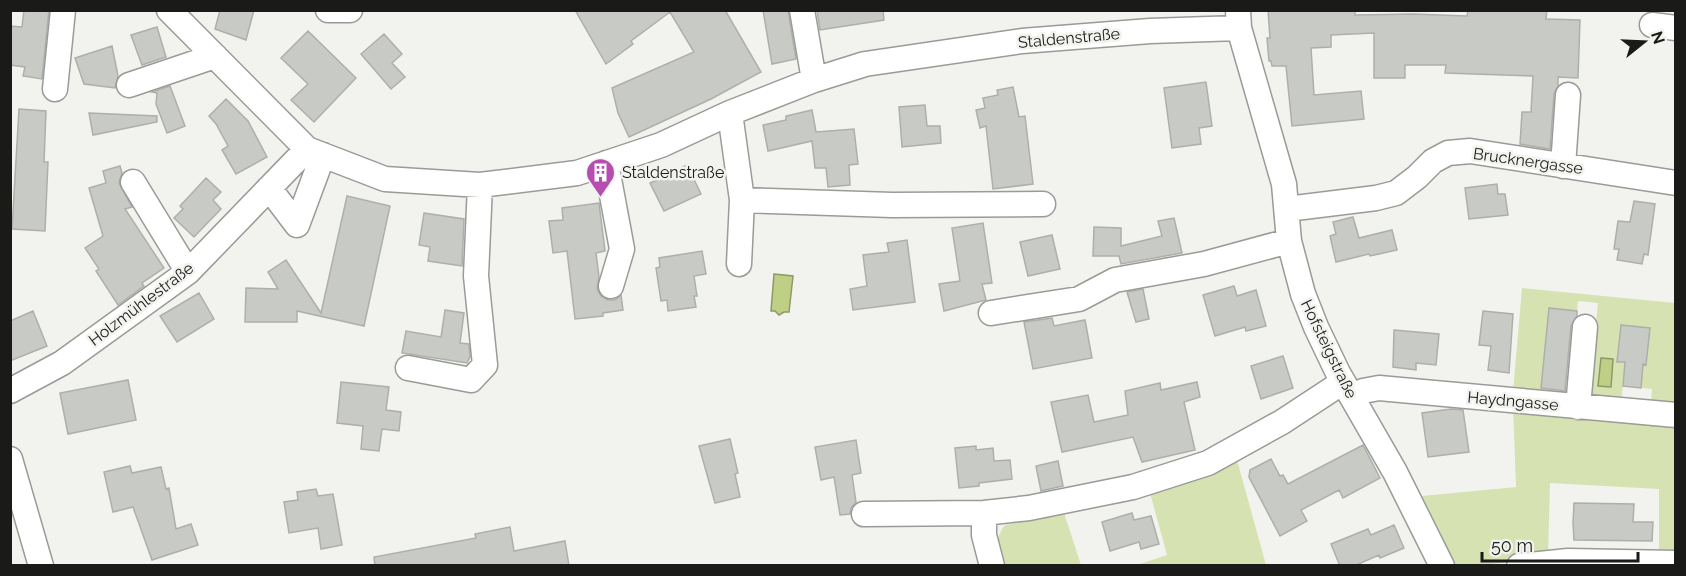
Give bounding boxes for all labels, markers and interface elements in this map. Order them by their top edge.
north arrow [1614,12,1674,72]
street label: Staldenstraße [1017,24,1121,52]
text: N [1647,29,1669,46]
street label: Brucknergasse [1472,144,1584,178]
building icon: Staldenstraße [585,156,617,198]
place label: Staldenstraße [622,163,724,182]
street label: Holzmühlestraße [85,258,197,350]
street label: Hofsteigstraße [1297,296,1361,402]
street label: Haydngasse [1467,388,1559,414]
scale bar [1482,525,1638,563]
text: 50 m [1491,535,1533,556]

